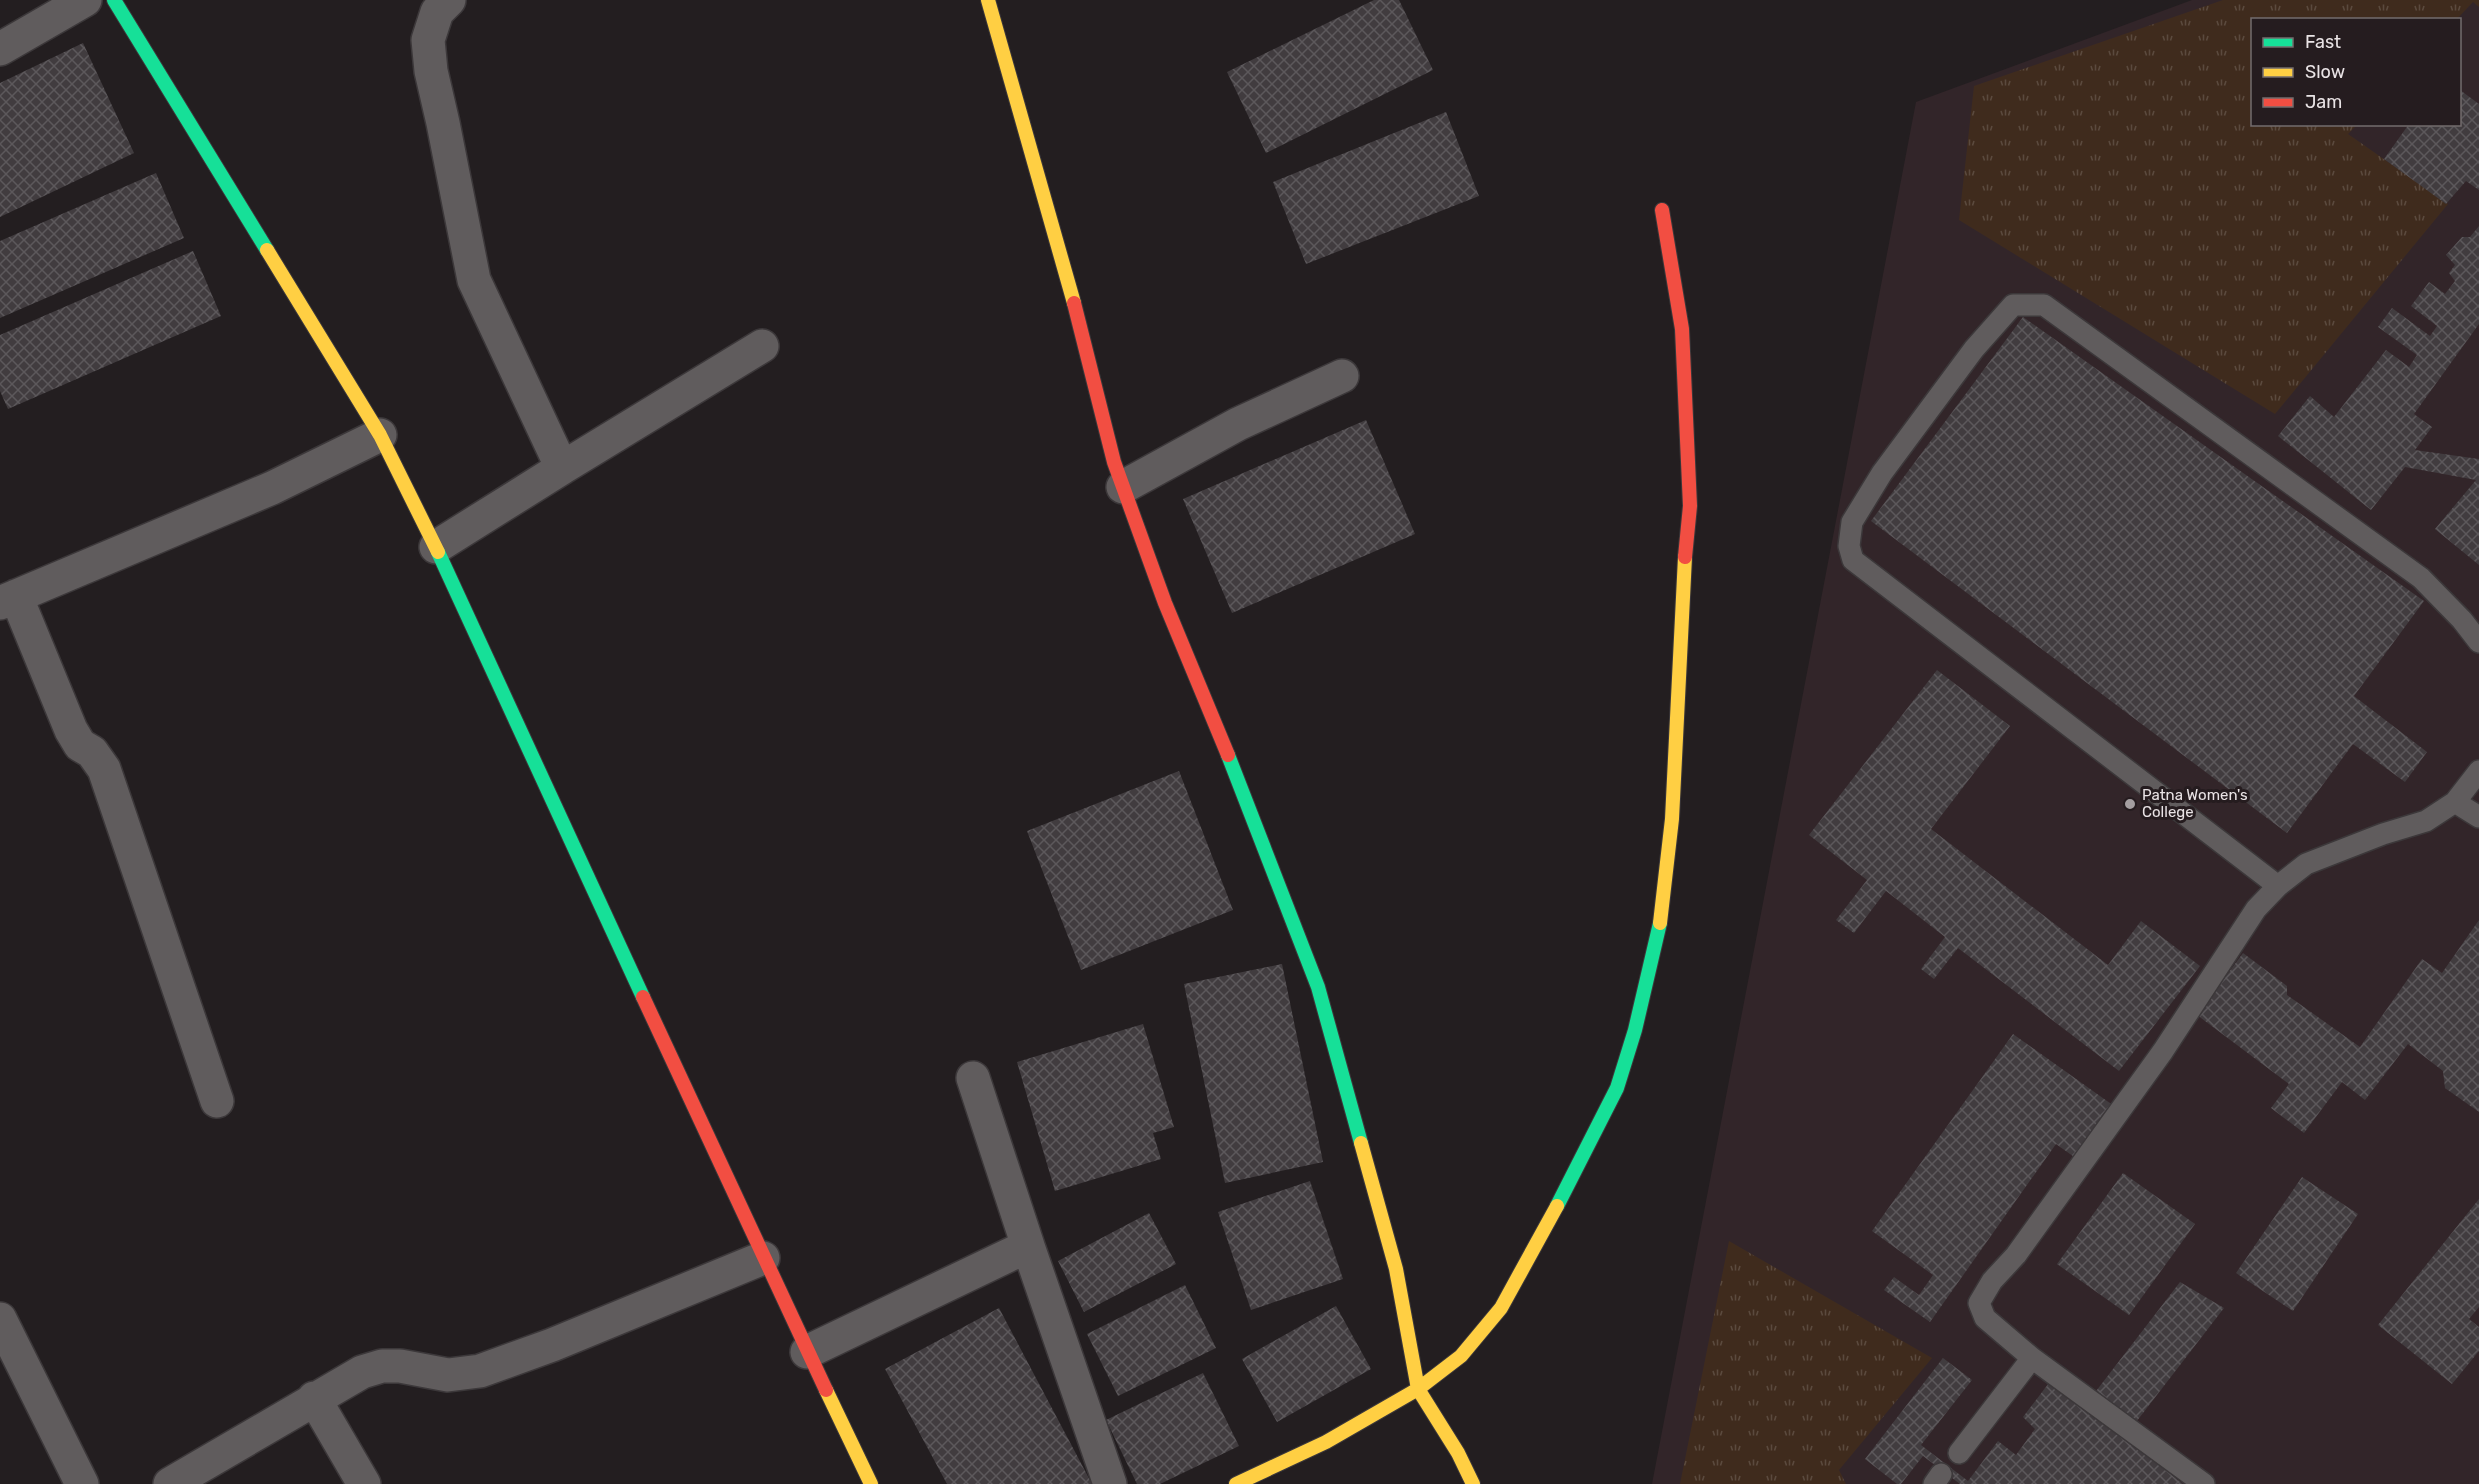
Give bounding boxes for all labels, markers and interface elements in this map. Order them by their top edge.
legend [2251,18,2461,126]
text: Fast [2305,31,2341,53]
text: Slow [2305,61,2345,83]
text: Jam [2305,91,2342,113]
place label: Patna Women's College [2142,786,2248,821]
marker: Patna Women's College [2123,797,2137,811]

